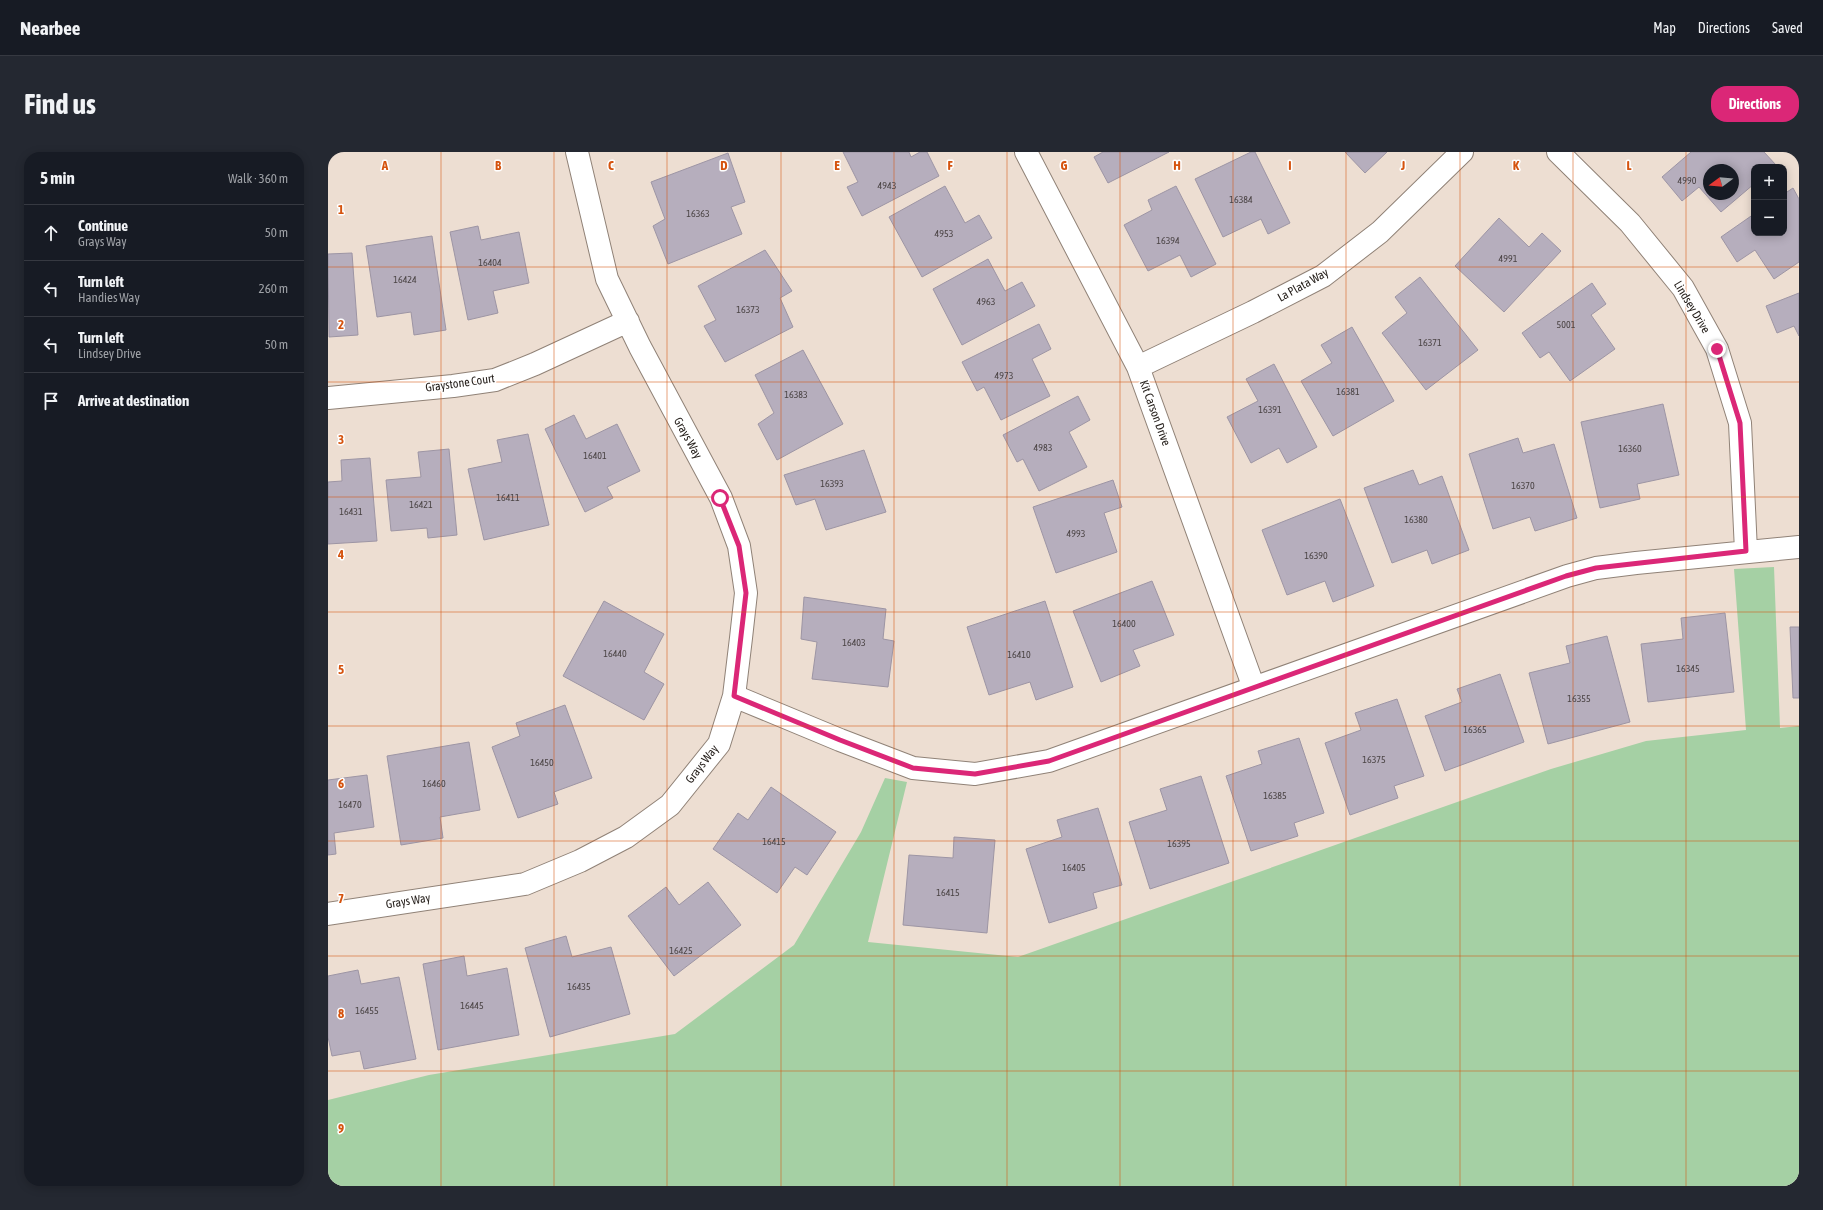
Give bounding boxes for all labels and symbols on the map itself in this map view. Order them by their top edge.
text: A [381,158,389,173]
text: B [495,158,502,173]
text: C [608,158,614,173]
text: D [720,158,728,173]
text: E [834,158,840,173]
text: F [947,158,953,173]
text: G [1061,158,1068,173]
text: H [1173,158,1181,173]
text: I [1288,158,1292,173]
text: J [1400,158,1405,173]
text: K [1513,158,1520,173]
text: L [1626,158,1632,173]
north arrow [1703,164,1739,200]
house number: 4990 [1678,175,1697,186]
house number: 4943 [878,180,897,191]
house number: 16384 [1229,194,1253,205]
text: 1 [338,202,344,217]
house number: 16363 [686,208,710,219]
house number: 4953 [935,228,954,239]
house number: 16394 [1156,235,1180,246]
house number: 4991 [1499,253,1518,264]
house number: 16404 [478,257,502,268]
street label: La Plata Way [1275,265,1331,305]
house number: 16424 [393,274,417,285]
street label: Lindsey Drive [1671,278,1713,336]
house number: 4963 [977,296,996,307]
house number: 16373 [736,304,760,315]
text: 2 [338,317,344,332]
house number: 5001 [1557,319,1576,330]
house number: 16371 [1418,337,1442,348]
route end [1708,340,1726,358]
house number: 4973 [995,370,1014,381]
street label: Graystone Court [424,371,496,395]
street label: Kit Carson Drive [1137,378,1173,448]
house number: 16381 [1336,386,1360,397]
house number: 16383 [784,389,808,400]
house number: 16391 [1258,404,1282,415]
street label: Grays Way [671,415,705,461]
text: 3 [338,432,344,447]
house number: 4983 [1034,442,1053,453]
house number: 16360 [1618,443,1642,454]
house number: 16401 [583,450,607,461]
house number: 16393 [820,478,844,489]
house number: 16370 [1511,480,1535,491]
route start [711,489,729,507]
house number: 16411 [496,492,520,503]
house number: 16421 [409,499,433,510]
house number: 16431 [339,506,363,517]
house number: 16380 [1404,514,1428,525]
house number: 4993 [1067,528,1086,539]
text: 4 [337,547,344,562]
house number: 16390 [1304,550,1328,561]
house number: 16400 [1112,618,1136,629]
house number: 16403 [842,637,866,648]
house number: 16440 [603,648,627,659]
house number: 16410 [1007,649,1031,660]
text: 5 [338,662,344,677]
house number: 16345 [1676,663,1700,674]
house number: 16355 [1567,693,1591,704]
house number: 16365 [1463,724,1487,735]
street label: Grays Way [683,742,721,786]
house number: 16375 [1362,754,1386,765]
house number: 16450 [530,757,554,768]
text: 6 [338,776,344,791]
house number: 16460 [422,778,446,789]
house number: 16385 [1263,790,1287,801]
house number: 16470 [338,799,362,810]
house number: 16415 [762,836,786,847]
house number: 16395 [1167,838,1191,849]
house number: 16405 [1062,862,1086,873]
house number: 16415 [936,887,960,898]
text: 7 [338,891,344,906]
street label: Grays Way [385,891,431,911]
house number: 16425 [669,945,693,956]
house number: 16435 [567,981,591,992]
house number: 16445 [460,1000,484,1011]
house number: 16455 [355,1005,379,1016]
text: 8 [338,1006,344,1021]
text: 9 [338,1121,344,1136]

